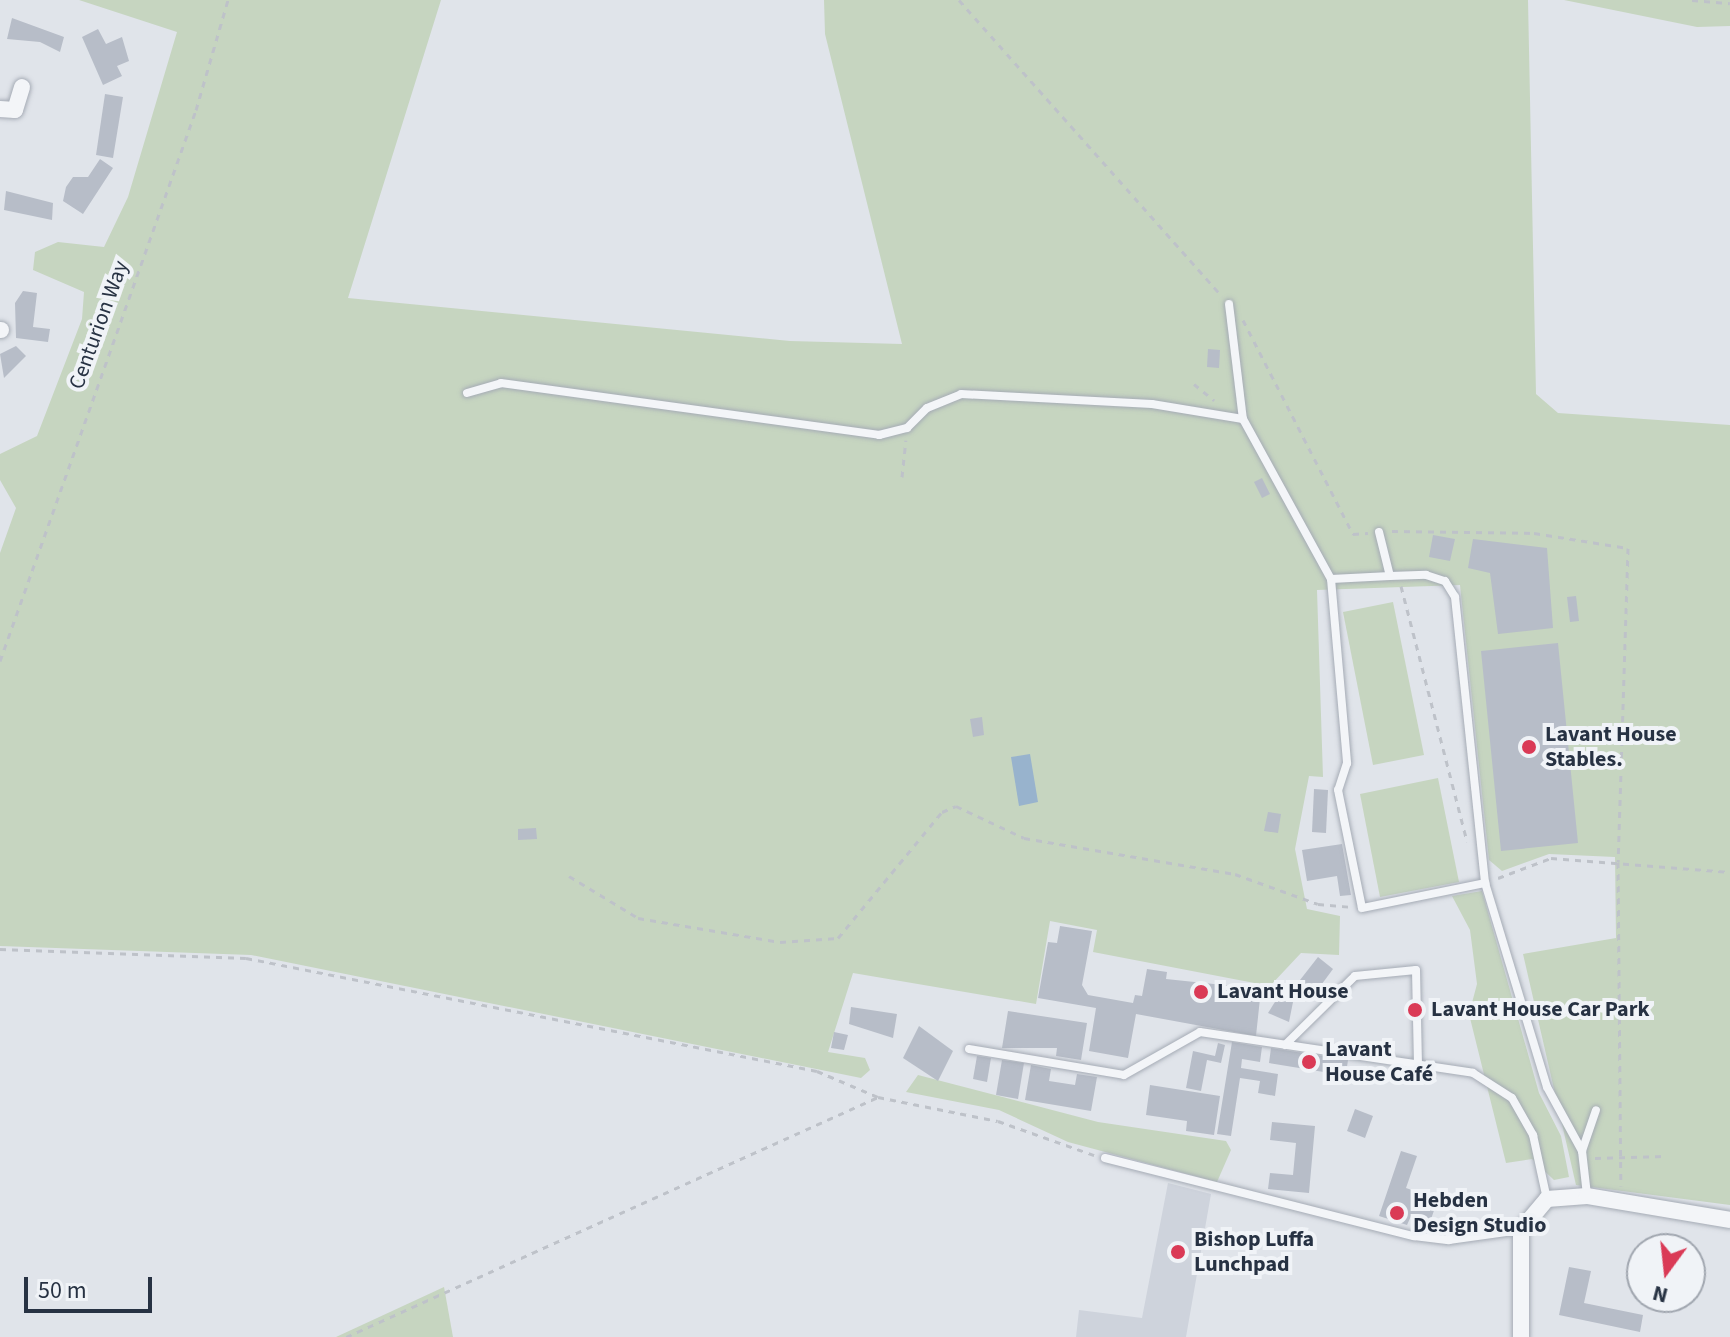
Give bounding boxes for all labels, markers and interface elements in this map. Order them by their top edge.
street label: Centurion Way [64,257,134,393]
place label: Lavant House Stables. [1545,721,1677,772]
marker: Lavant House Stables. [1520,738,1538,756]
place label: Lavant House [1217,979,1349,1005]
marker: Lavant House [1192,983,1210,1001]
place label: Lavant House Car Park [1431,997,1649,1023]
marker: Lavant House Car Park [1406,1001,1424,1019]
place label: Lavant House Café [1325,1036,1433,1088]
marker: Lavant House Café [1300,1053,1318,1071]
place label: Hebden Design Studio [1413,1187,1546,1238]
marker: Hebden Design Studio [1388,1204,1406,1222]
place label: Bishop Luffa Lunchpad [1194,1226,1314,1278]
north arrow [1626,1233,1706,1313]
marker: Bishop Luffa Lunchpad [1169,1243,1187,1261]
scale bar [28,1261,156,1311]
text: 50 m [38,1273,87,1308]
text: N [1649,1277,1672,1312]

